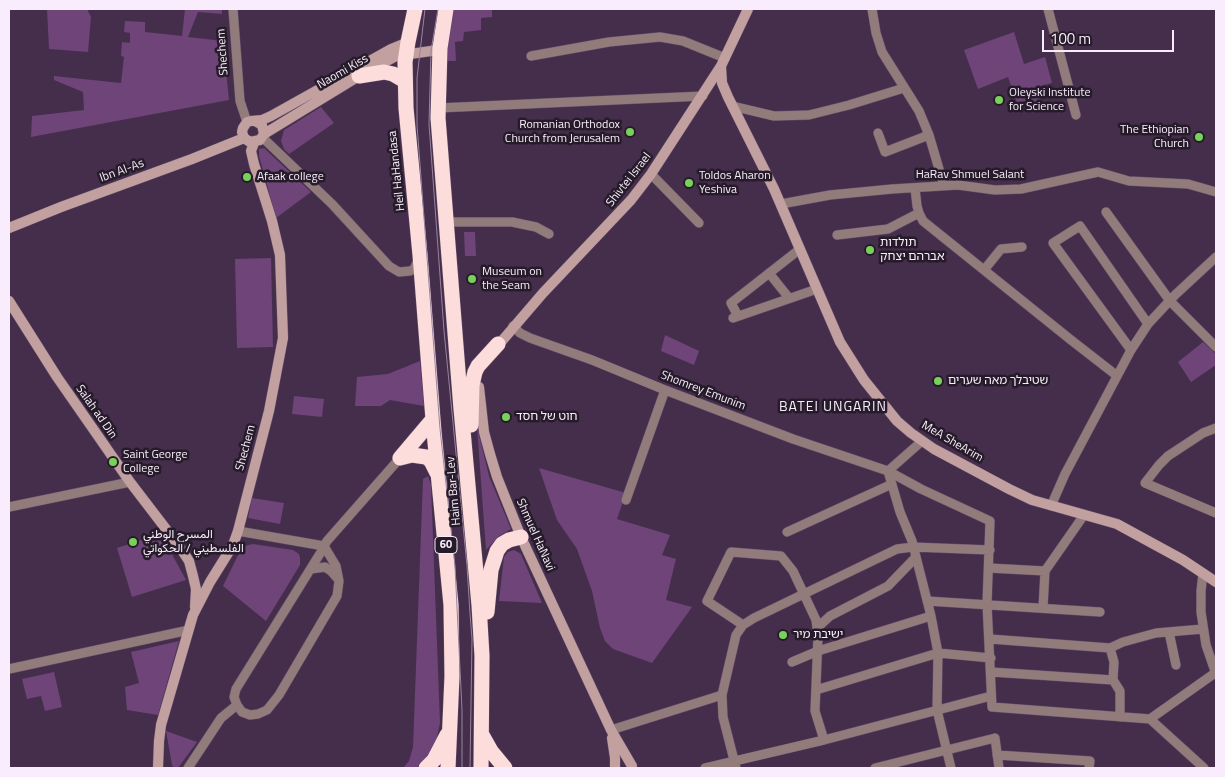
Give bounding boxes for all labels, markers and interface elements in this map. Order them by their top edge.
scale bar [1045,20,1178,52]
text: 100 m [1050,27,1091,50]
street label: Shechem [214,28,232,76]
street label: Naomi Kiss [315,52,371,92]
place label: Oleyski Institute for Science [1009,86,1091,114]
marker: Oleyski Institute for Science [993,94,1005,106]
place label: Romanian Orthodox Church from Jerusalem [505,118,620,146]
place label: The Ethiopian Church [1120,123,1189,151]
marker: Romanian Orthodox Church from Jerusalem [624,126,636,138]
street label: Heil HaHandasa [386,130,408,212]
marker: The Ethiopian Church [1193,131,1205,143]
street label: Shivtei Israel [603,150,655,210]
street label: Ibn Al-As [98,156,146,186]
street label: HaRav Shmuel Salant [916,168,1024,182]
place label: Toldos Aharon Yeshiva [699,169,771,197]
place label: Afaak college [257,170,324,184]
marker: Afaak college [241,171,253,183]
marker: Toldos Aharon Yeshiva [683,177,695,189]
place label: תולדות אברהם יצחק [880,236,944,264]
marker: תולדות אברהם יצחק [864,244,876,256]
place label: Museum on the Seam [482,265,542,293]
marker: Museum on the Seam [466,273,478,285]
street label: Shomrey Emunim [658,368,748,414]
place label: שטיבלך מאה שערים [948,374,1048,388]
marker: שטיבלך מאה שערים [932,375,944,387]
street label: Salah ad Din [72,382,120,442]
district label: BATEI UNGARIN [777,400,889,416]
place label: חוט של חסד [516,410,577,424]
marker: חוט של חסד [500,411,512,423]
street label: MeA SheArim [919,419,985,465]
street label: Shechem [233,424,259,472]
place label: Saint George College [123,448,187,476]
marker: Saint George College [107,456,119,468]
street label: Haim Bar-Lev [444,456,464,526]
street label: Shmuel HaNavi [513,497,557,573]
place label: المسرح الوطني الفلسطيني / الحكواتي [143,528,244,556]
marker: المسرح الوطني الفلسطيني / الحكواتي [127,536,139,548]
road number: 60 [435,536,457,554]
place label: ישיבת מיר [793,628,843,642]
marker: ישיבת מיר [777,629,789,641]

